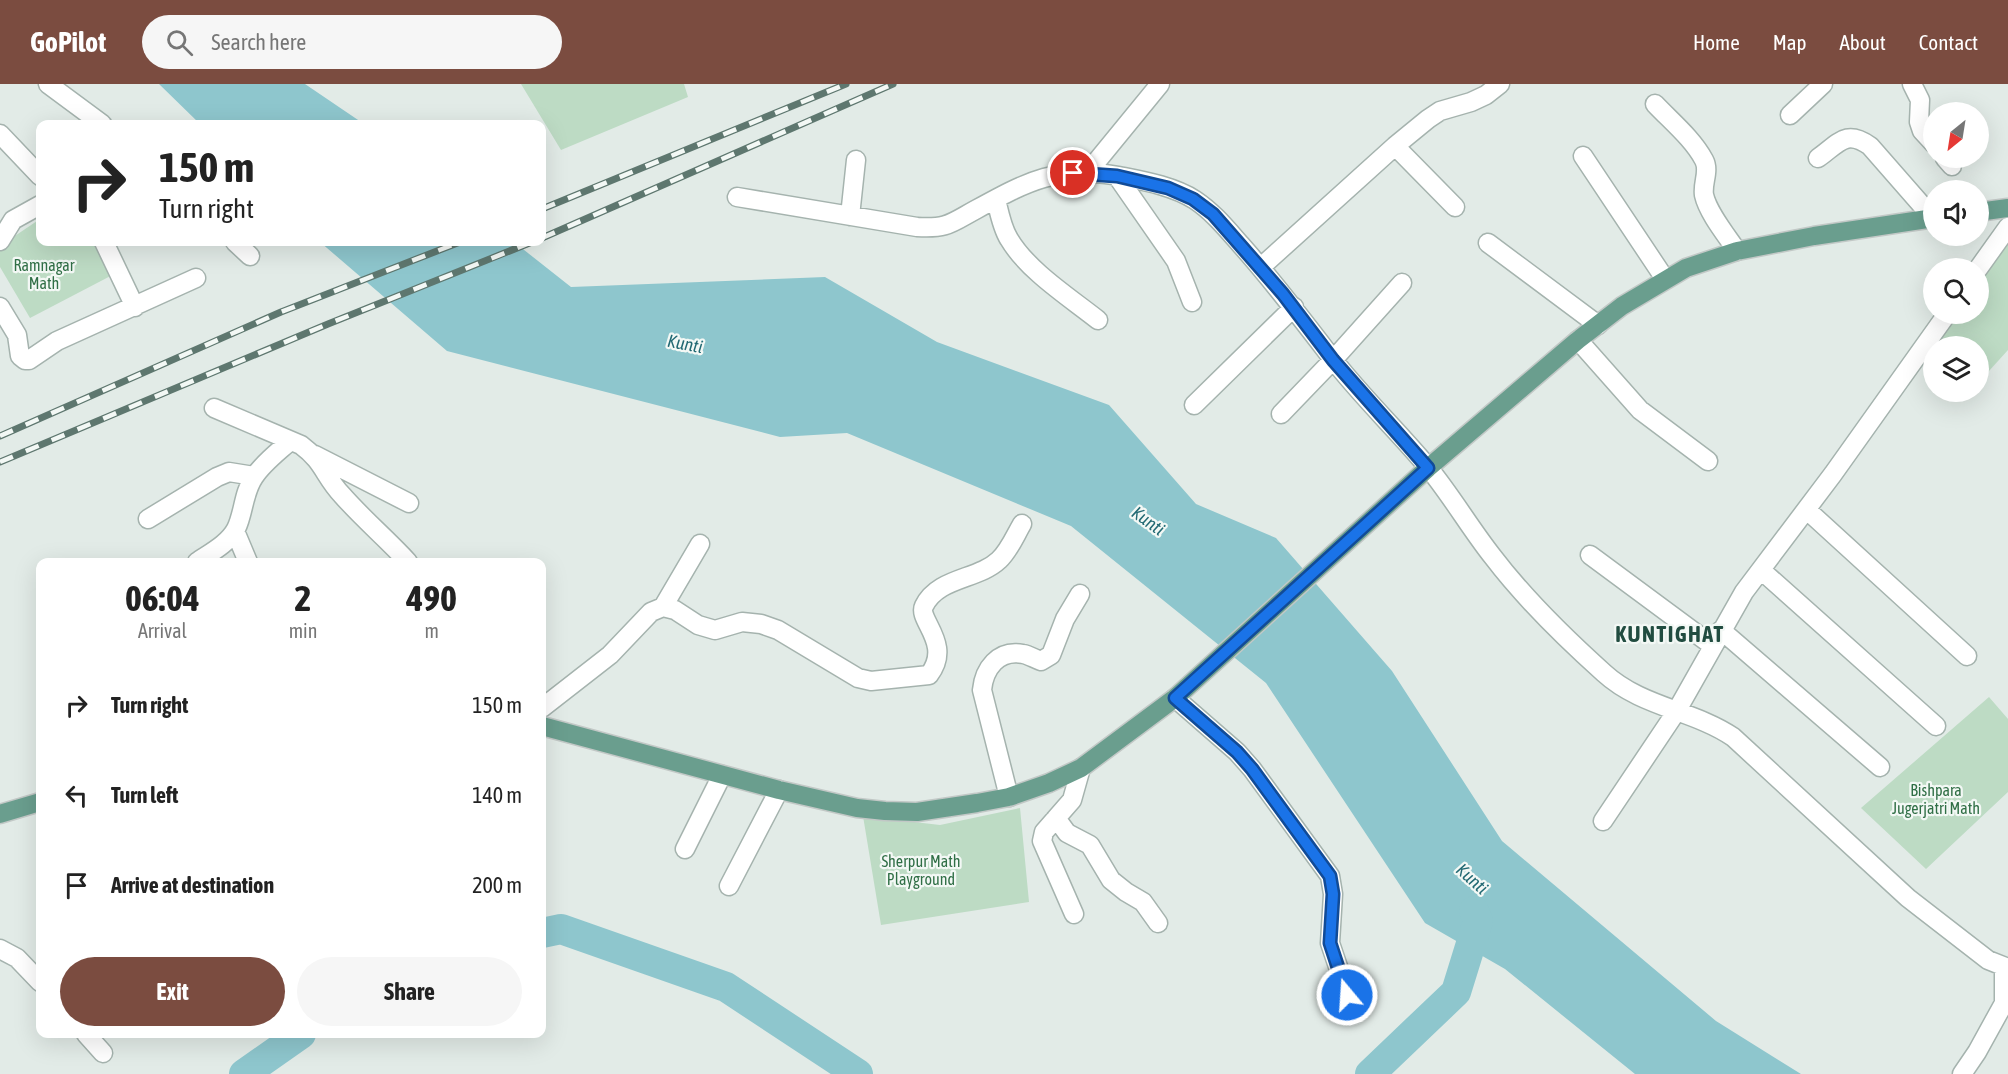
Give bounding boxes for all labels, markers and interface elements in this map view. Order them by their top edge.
search box [142,15,562,69]
text: GoPilot [30,26,106,58]
icon: search [163,26,196,59]
text: Search here [211,29,306,55]
text: Home [1693,30,1740,54]
text: Map [1773,30,1807,54]
text: About [1840,30,1886,54]
text: Contact [1919,30,1978,54]
north arrow [1923,102,1989,168]
map controls [1923,102,1989,402]
text: 150 m [159,143,254,191]
icon: right [60,144,138,222]
pin [1047,147,1098,198]
icon: arrive [1056,156,1089,189]
button: sound [1923,180,1989,246]
text: Turn right [159,193,254,224]
park label: Ramnagar Math [14,256,75,292]
button: search [1923,258,1989,324]
water label: Kunti [666,330,704,357]
button: layers [1923,336,1989,402]
water label: Kunti [1128,502,1169,539]
text: 06:04 [125,577,200,619]
text: 2 [295,577,311,619]
text: 490 [406,577,457,619]
text: Arrival [138,619,187,642]
text: min [289,619,317,642]
text: m [424,619,439,642]
district label: KUNTIGHAT [1615,621,1725,647]
icon: right [60,689,93,722]
text: Turn right [111,692,188,718]
text: 150 m [472,692,522,718]
icon: left [60,779,93,812]
park label: Bishpara Jugerjatri Math [1892,781,1980,818]
text: Turn left [111,782,178,808]
text: 140 m [472,782,522,808]
park label: Sherpur Math Playground [881,852,961,889]
water label: Kunti [1452,859,1493,898]
icon: arrive [60,869,93,902]
text: Arrive at destination [111,872,274,898]
text: 200 m [472,872,522,898]
button: Exit [60,957,285,1026]
button: Share [297,957,522,1026]
position arrow [1315,963,1379,1027]

